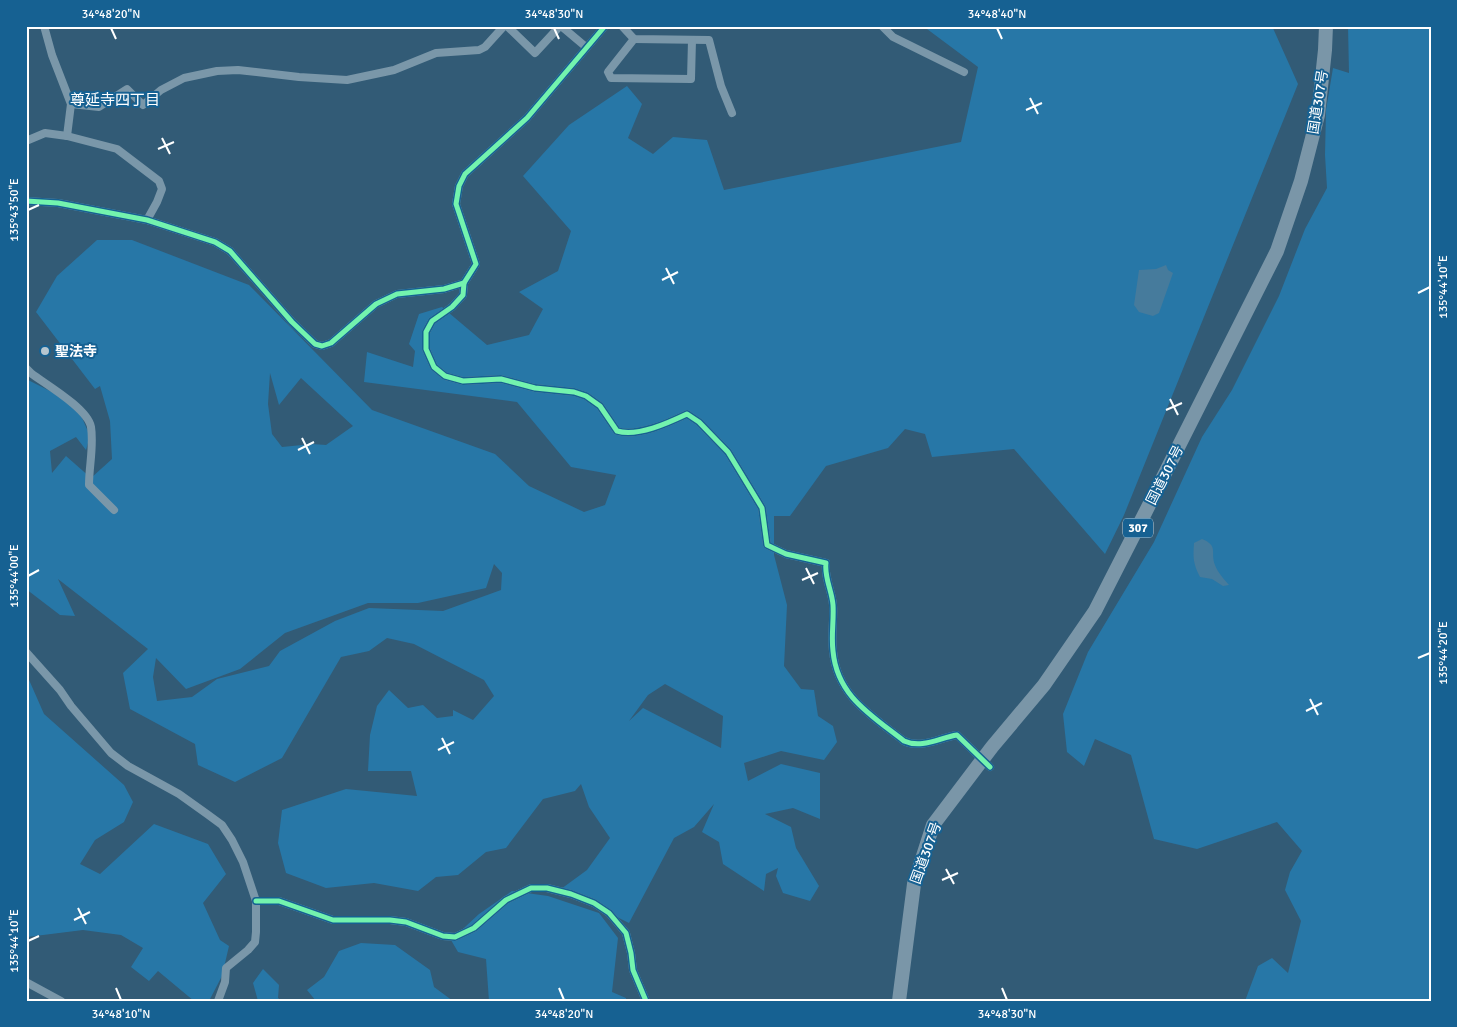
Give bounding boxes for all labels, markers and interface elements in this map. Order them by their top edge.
text: 34°48'20"N [82,7,140,22]
text: 34°48'30"N [525,7,583,22]
text: 34°48'40"N [968,7,1026,22]
street label: 国道307号 [1305,69,1331,135]
district label: 尊延寺四丁目 [70,91,160,109]
text: 135°43'50"E [7,178,22,242]
text: 135°44'10"E [1436,255,1451,319]
place label: 聖法寺 [55,343,97,360]
marker: 聖法寺 [39,345,51,357]
street label: 国道307号 [1143,442,1187,508]
road number: 307 [1123,518,1153,538]
text: 135°44'00"E [7,544,22,608]
text: 135°44'20"E [1436,621,1451,685]
street label: 国道307号 [907,820,945,886]
text: 135°44'10"E [7,909,22,973]
text: 34°48'10"N [92,1007,150,1022]
text: 34°48'20"N [535,1007,593,1022]
text: 34°48'30"N [978,1007,1036,1022]

